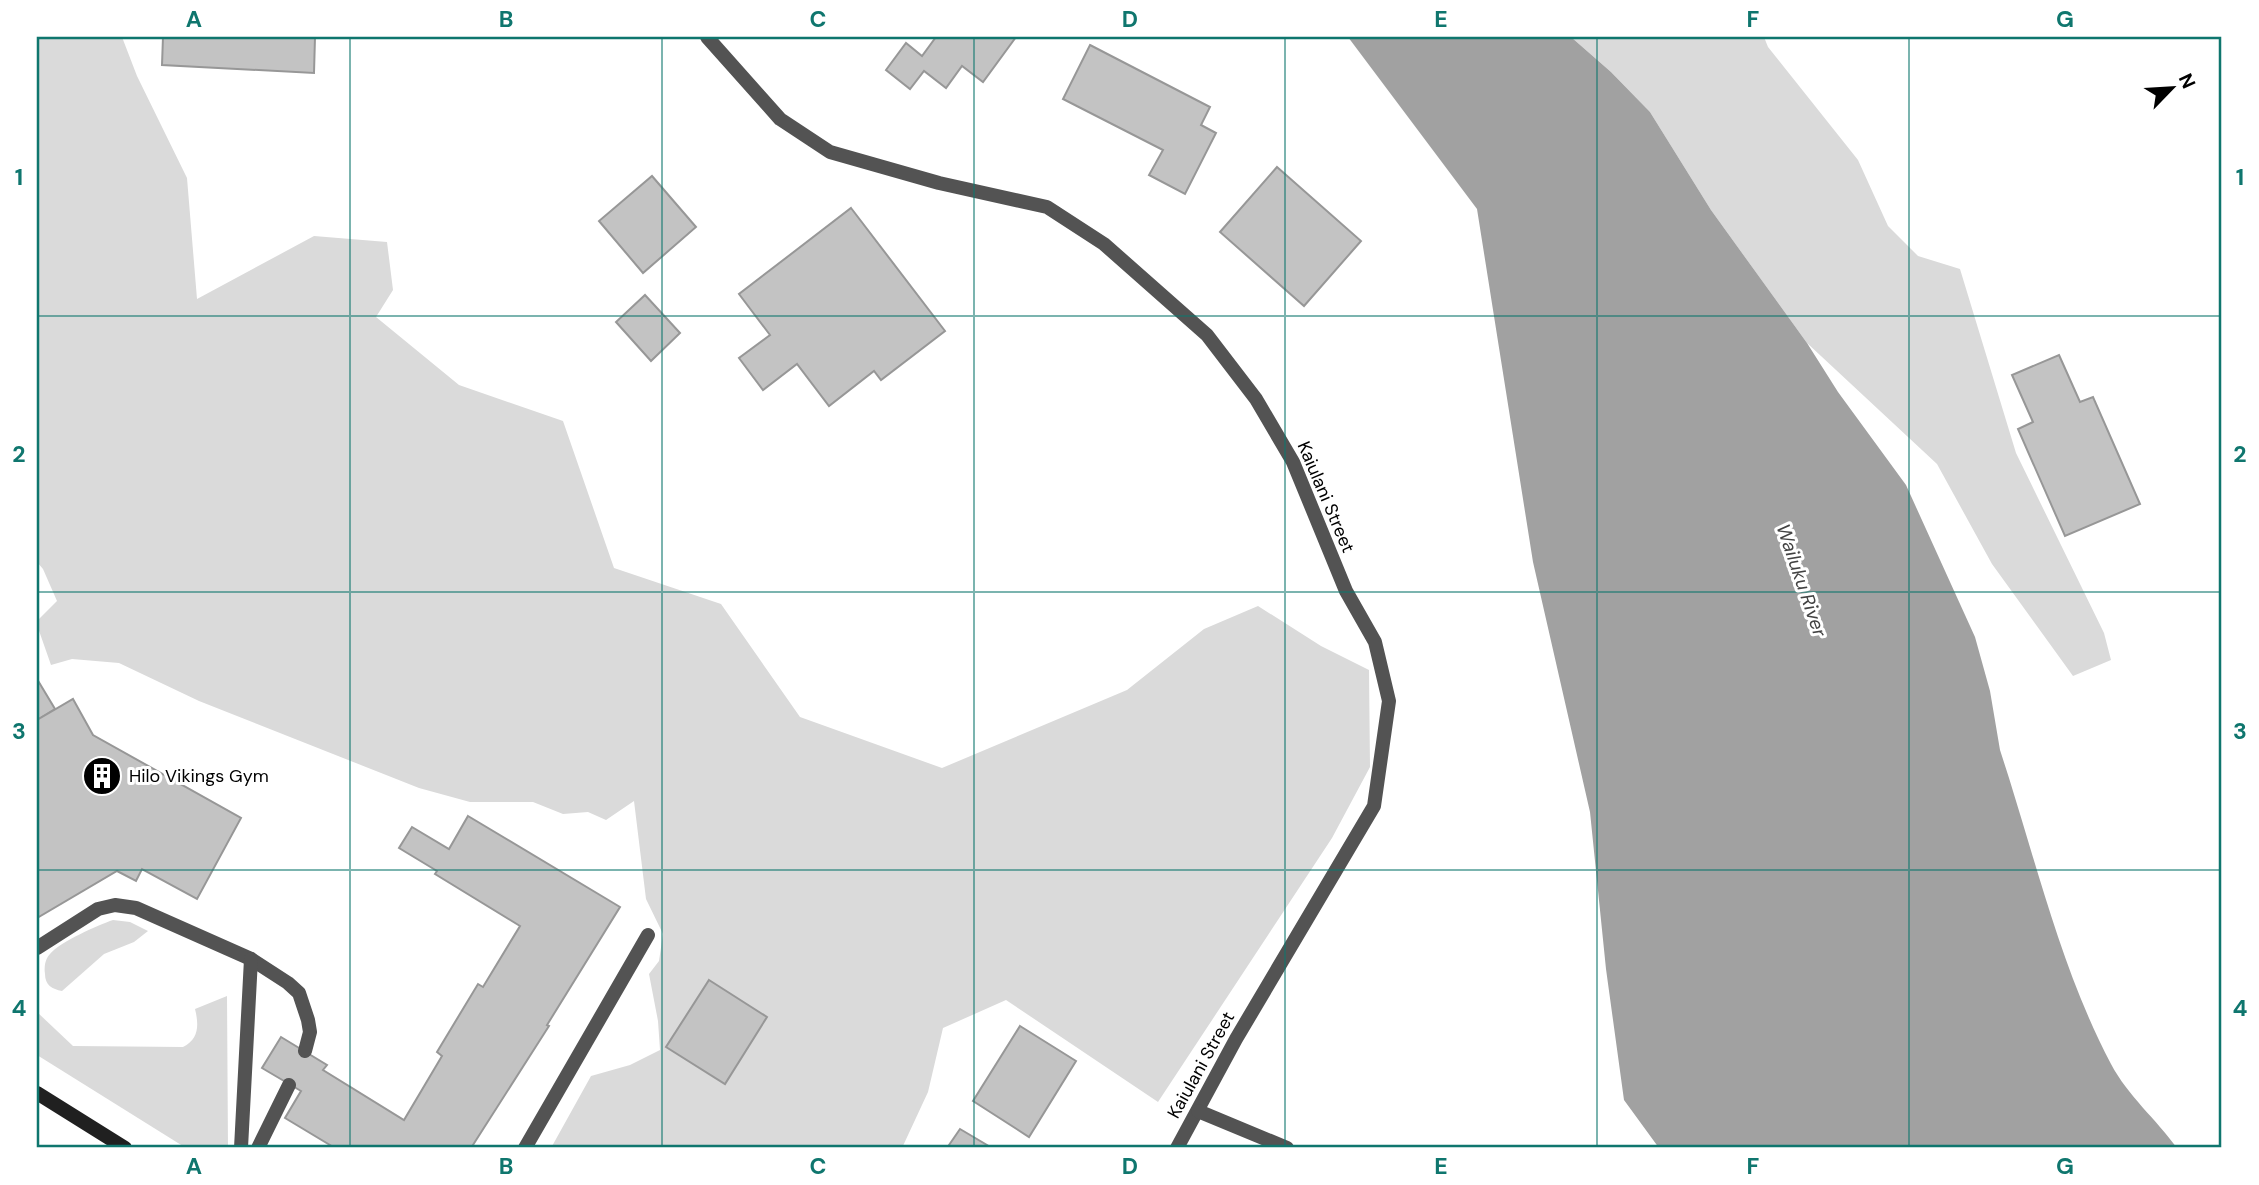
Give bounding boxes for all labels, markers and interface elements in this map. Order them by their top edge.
text: A [186,4,202,34]
text: B [499,4,513,34]
text: C [810,4,826,34]
text: D [1122,4,1138,34]
text: E [1434,4,1448,34]
text: F [1747,4,1760,34]
text: G [2056,4,2074,34]
north arrow [2136,52,2206,122]
text: N [2173,69,2201,93]
text: 1 [15,162,23,192]
text: 1 [2236,162,2244,192]
street label: Kaiulani Street [1292,438,1360,556]
text: 2 [12,439,26,469]
text: 2 [2233,439,2247,469]
water label: Wailuku River [1771,520,1833,641]
text: 3 [12,716,26,746]
text: 3 [2233,716,2247,746]
building icon: Hilo Vikings Gym [81,755,123,797]
place label: Hilo Vikings Gym [129,764,269,788]
text: 4 [12,993,27,1023]
text: 4 [2233,993,2248,1023]
street label: Kaiulani Street [1162,1007,1240,1123]
text: A [186,1151,202,1181]
text: B [499,1151,513,1181]
text: C [810,1151,826,1181]
text: D [1122,1151,1138,1181]
text: E [1434,1151,1448,1181]
text: F [1747,1151,1760,1181]
text: G [2056,1151,2074,1181]

